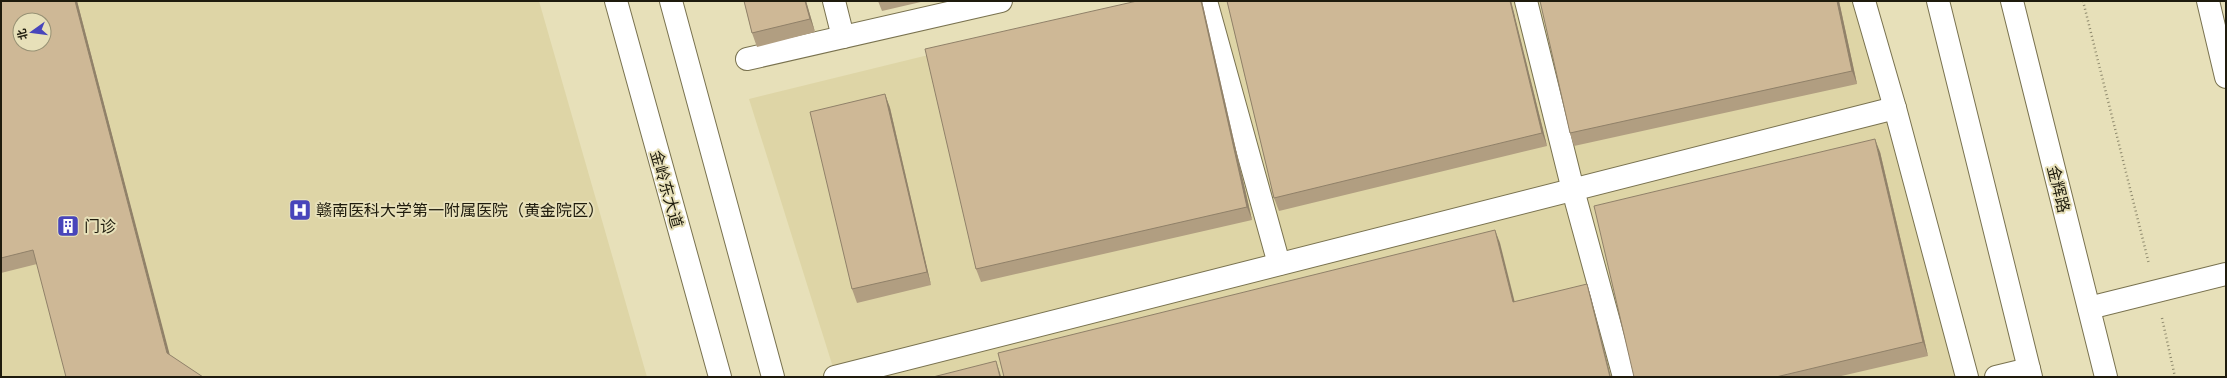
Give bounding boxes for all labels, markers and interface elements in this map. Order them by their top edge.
north arrow [12,12,52,52]
text: 北 [13,27,32,42]
street label: 金岭东大道 [643,148,689,231]
street label: 金辉路 [2041,163,2075,215]
hospital icon: 赣南医科大学第一附属医院（黄金院区） [287,197,313,223]
place label: 赣南医科大学第一附属医院（黄金院区） [316,199,604,223]
building icon: 门诊 [55,213,81,239]
place label: 门诊 [84,215,116,239]

